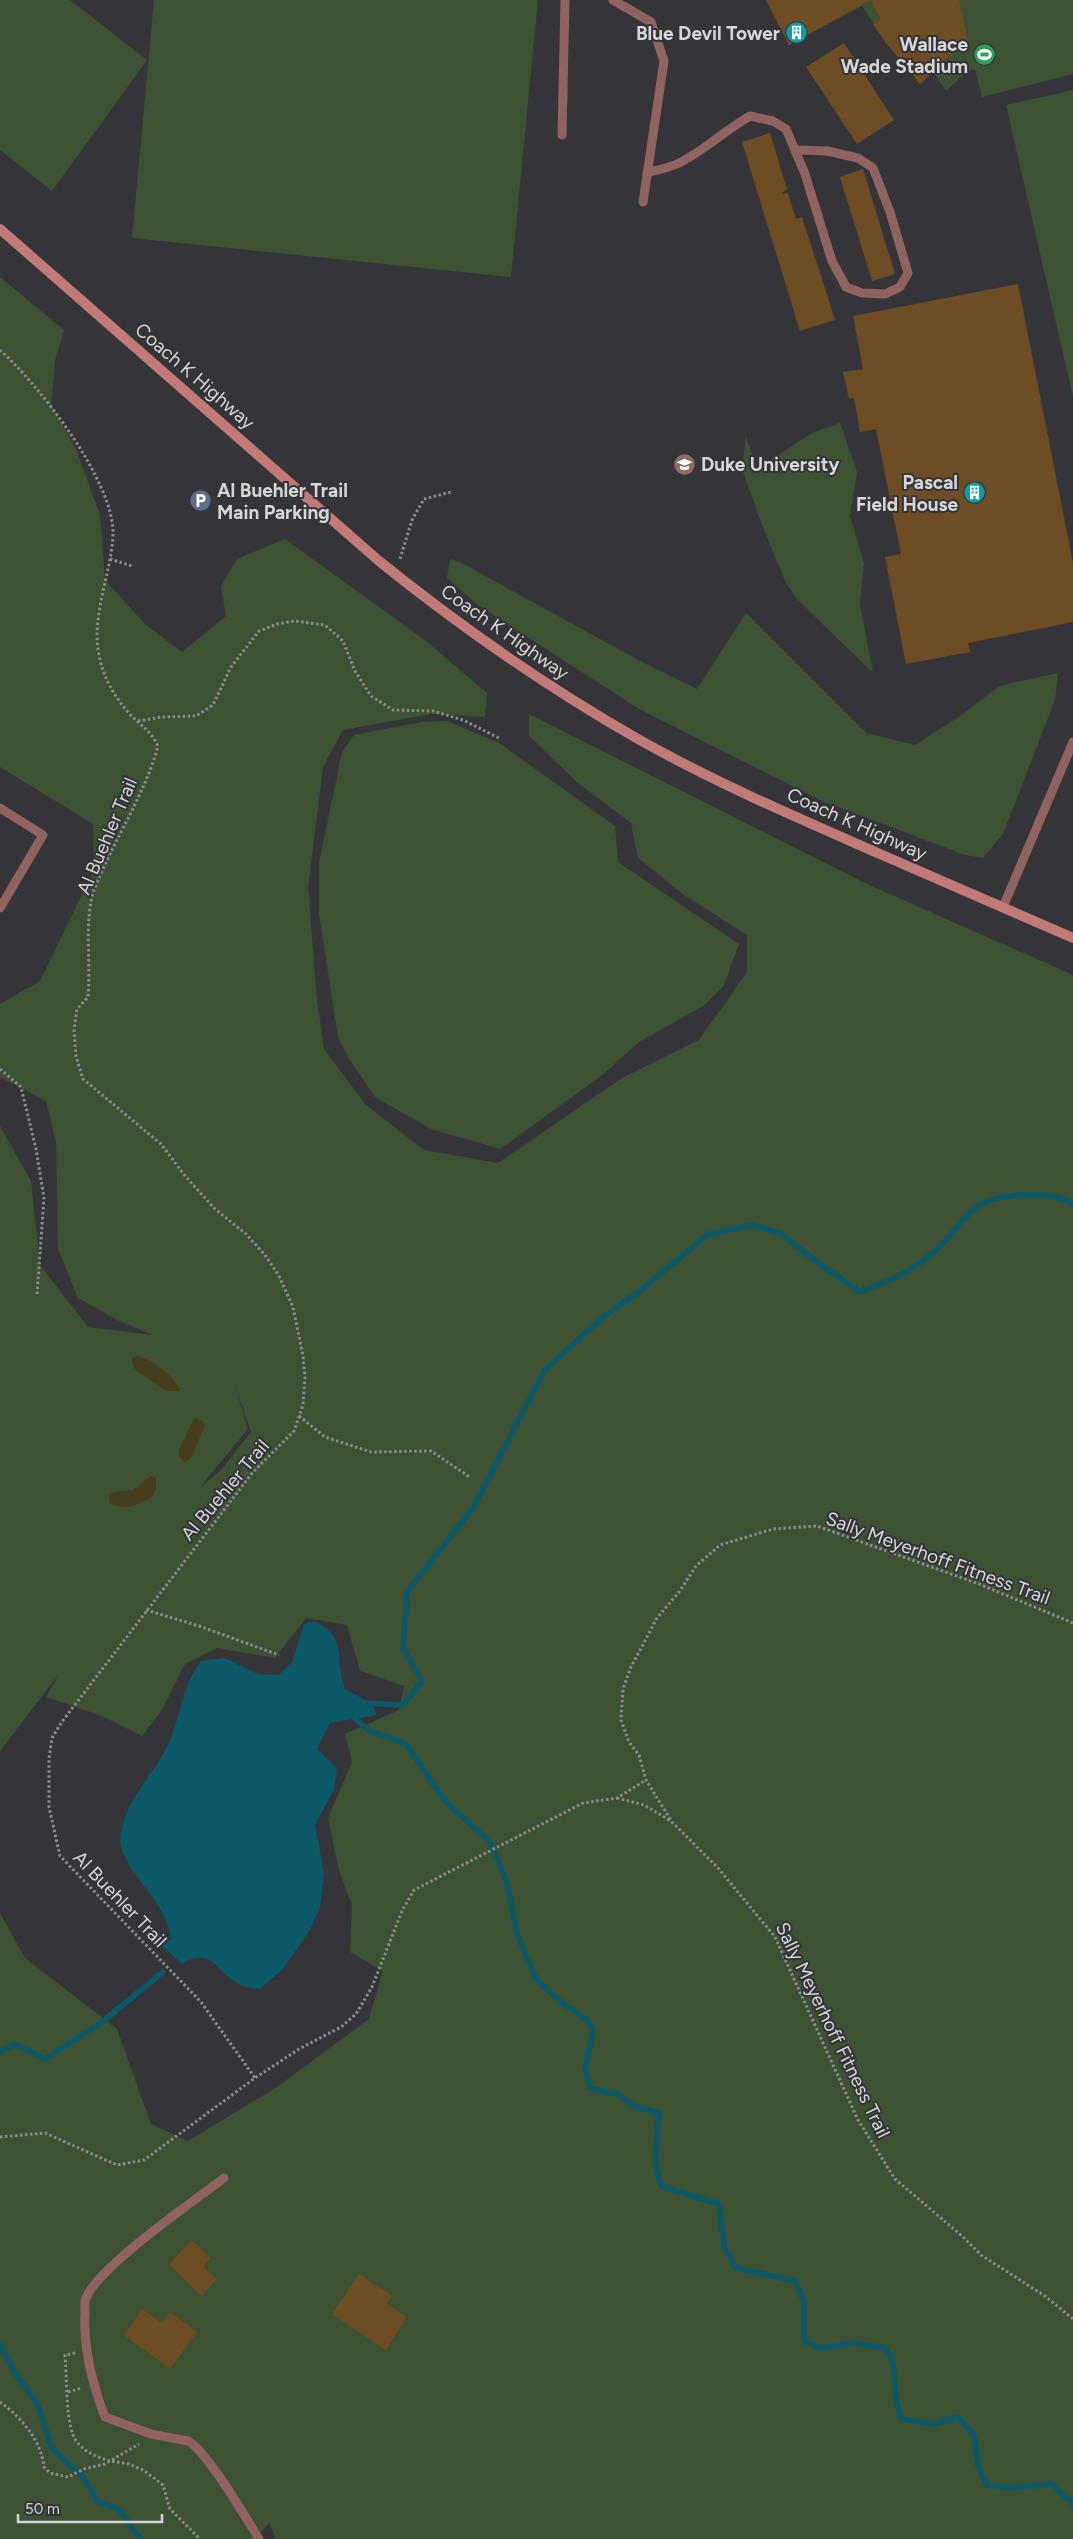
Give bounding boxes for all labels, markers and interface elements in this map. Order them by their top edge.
building icon: Blue Devil Tower [784,21,808,45]
place label: Blue Devil Tower [636,22,780,45]
place label: Wallace Wade Stadium [841,33,968,78]
sports icon: Wallace Wade Stadium [972,43,996,67]
street label: Coach K Highway [131,318,259,434]
school or university icon: Duke University [673,452,697,476]
place label: Duke University [701,453,839,476]
place label: Pascal Field House [856,471,958,516]
place label: Al Buehler Trail Main Parking [217,479,348,524]
building icon: Pascal Field House [962,481,986,505]
parking icon: Al Buehler Trail Main Parking [189,489,213,513]
street label: Coach K Highway [437,579,573,685]
street label: Al Buehler Trail [72,774,142,898]
street label: Coach K Highway [783,783,931,865]
street label: Al Buehler Trail [176,1435,274,1545]
street label: Sally Meyerhoff Fitness Trail [823,1507,1053,1609]
street label: Al Buehler Trail [68,1846,172,1952]
street label: Sally Meyerhoff Fitness Trail [771,1918,895,2142]
scale bar [18,2492,161,2524]
text: 50 m [25,2500,60,2518]

